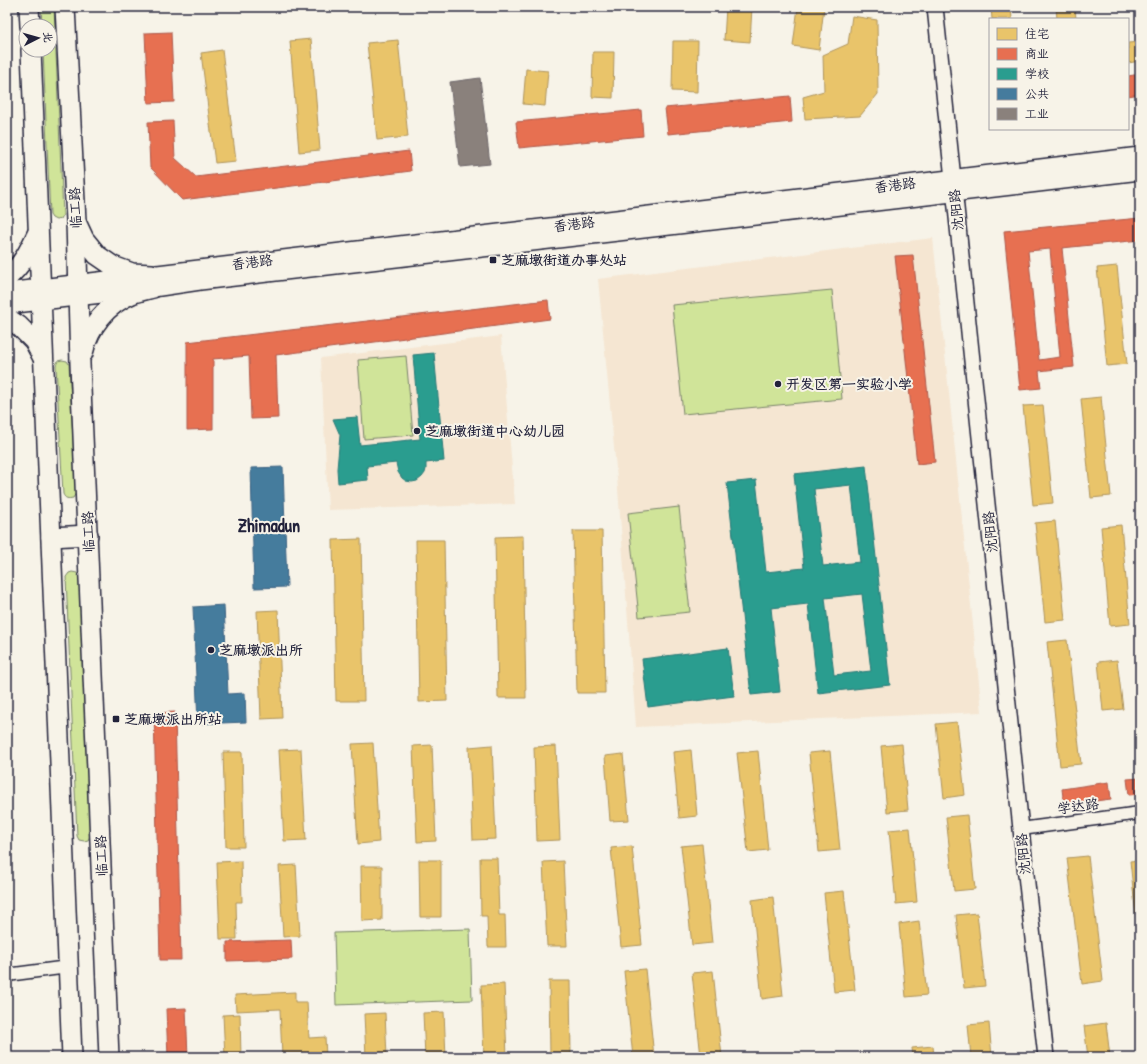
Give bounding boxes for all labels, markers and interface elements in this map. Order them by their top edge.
north arrow [18,18,58,58]
legend [989,18,1129,130]
text: 住宅 [1025,25,1049,42]
text: 北 [40,31,55,43]
text: 商业 [1025,45,1049,62]
text: 学校 [1025,65,1049,82]
text: 公共 [1025,85,1049,102]
text: 工业 [1025,105,1049,122]
street label: 香港路 [873,173,917,196]
street label: 临工路 [64,187,85,229]
street label: 沈阳路 [944,188,967,232]
street label: 香港路 [552,212,596,235]
street label: 香港路 [230,250,274,273]
place label: 芝麻墩街道办事处站 [501,250,627,269]
marker: 芝麻墩街道办事处站 [488,255,498,265]
place label: 开发区第一实验小学 [786,374,912,393]
marker: 开发区第一实验小学 [773,379,783,389]
place label: 芝麻墩街道中心幼儿园 [425,421,565,440]
marker: 芝麻墩街道中心幼儿园 [412,426,422,436]
street label: 沈阳路 [978,510,1001,554]
street label: 临工路 [77,511,98,553]
district label: Zhimadun [238,513,300,538]
place label: 芝麻墩派出所 [219,640,303,659]
marker: 芝麻墩派出所 [206,645,216,655]
place label: 芝麻墩派出所站 [124,709,222,728]
marker: 芝麻墩派出所站 [111,714,121,724]
street label: 学达路 [1056,793,1100,818]
street label: 沈阳路 [1011,832,1034,876]
street label: 临工路 [90,835,111,877]

